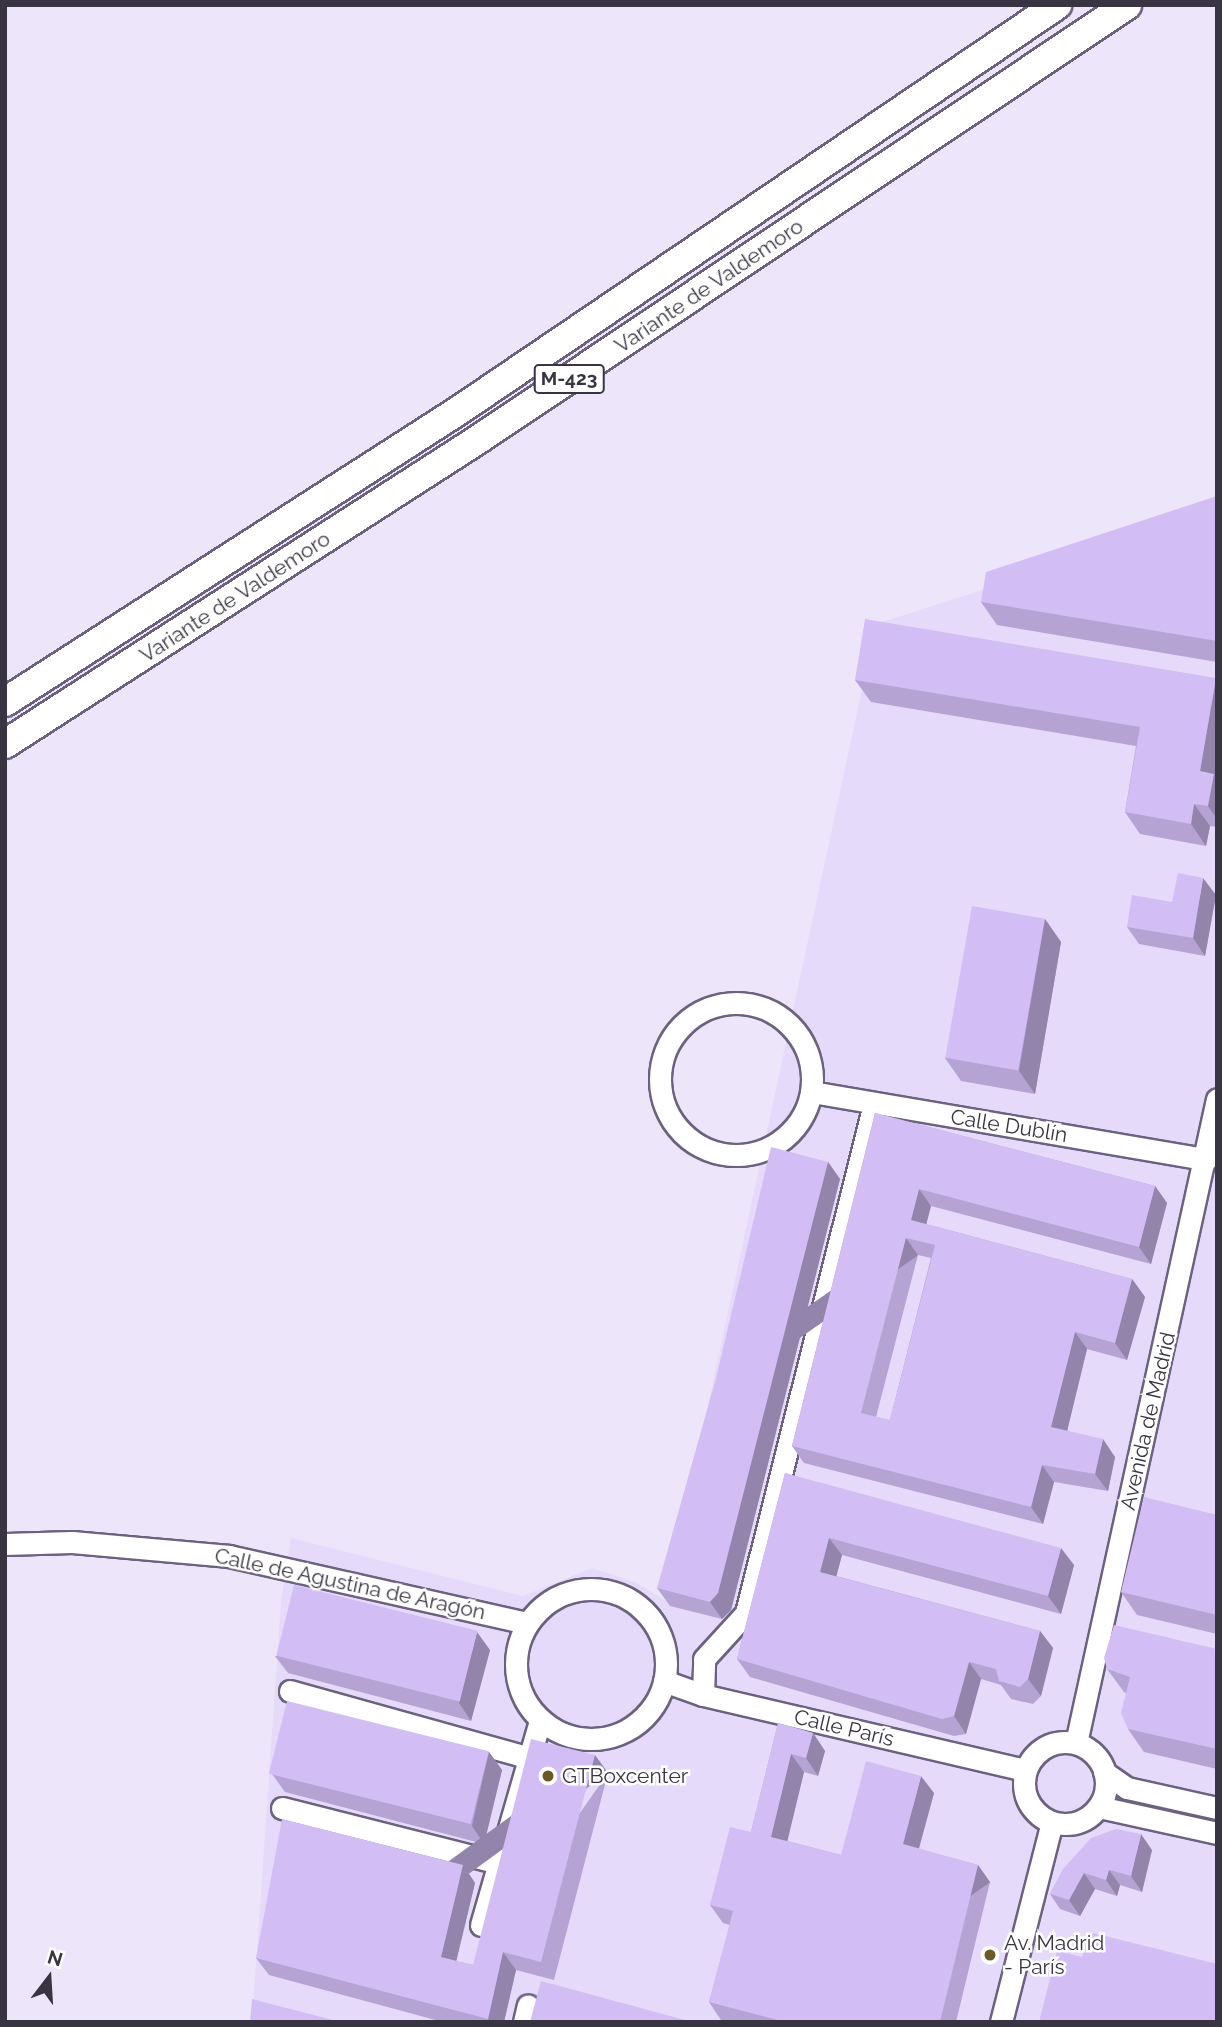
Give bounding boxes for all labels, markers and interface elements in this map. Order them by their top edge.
street label: Variante de Valdemoro [610,213,808,359]
road number: M-423 [532,364,606,394]
street label: Variante de Valdemoro [135,526,335,668]
street label: Calle Dublín [949,1104,1069,1148]
street label: Avenida de Madrid [1115,1330,1181,1512]
street label: Calle de Agustina de Aragón [212,1543,488,1625]
street label: Calle París [792,1704,896,1752]
place label: GTBoxcenter [562,1763,688,1789]
marker: GTBoxcenter [540,1768,556,1784]
place label: Av. Madrid - París [1004,1930,1104,1980]
north arrow [14,1943,84,2013]
text: N [45,1945,65,1971]
marker: Av. Madrid - París [982,1947,998,1963]

